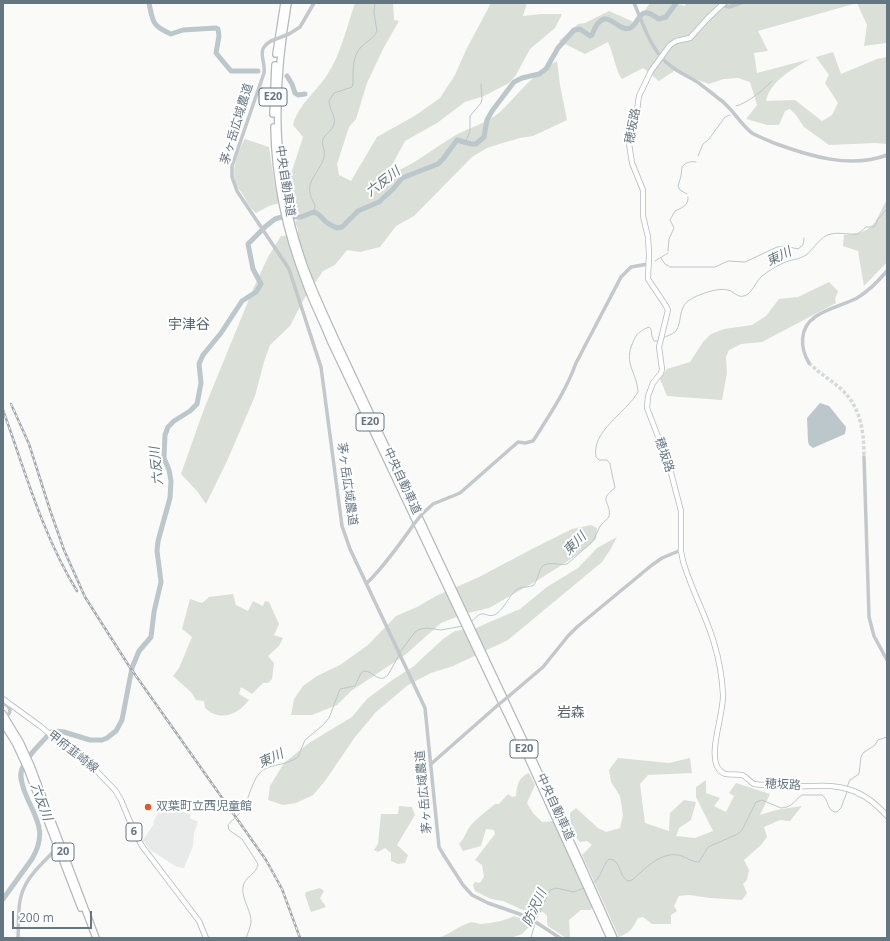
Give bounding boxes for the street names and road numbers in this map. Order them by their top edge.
street label: 茅ヶ岳広域農道 [218,82,256,166]
road number: E20 [259,88,287,106]
street label: 穂坂路 [622,107,644,145]
street label: 中央自動車道 [272,144,298,218]
road number: E20 [356,413,384,431]
street label: 穂坂路 [651,436,677,474]
street label: 茅ヶ岳広域農道 [334,441,360,527]
street label: 中央自動車道 [380,445,424,517]
street label: 甲府韮崎線 [45,728,101,776]
road number: E20 [510,740,538,758]
street label: 茅ヶ岳広域農道 [413,750,435,834]
street label: 中央自動車道 [533,771,577,843]
street label: 穂坂路 [765,777,801,793]
road number: 6 [126,823,142,841]
road number: 20 [52,843,74,861]

